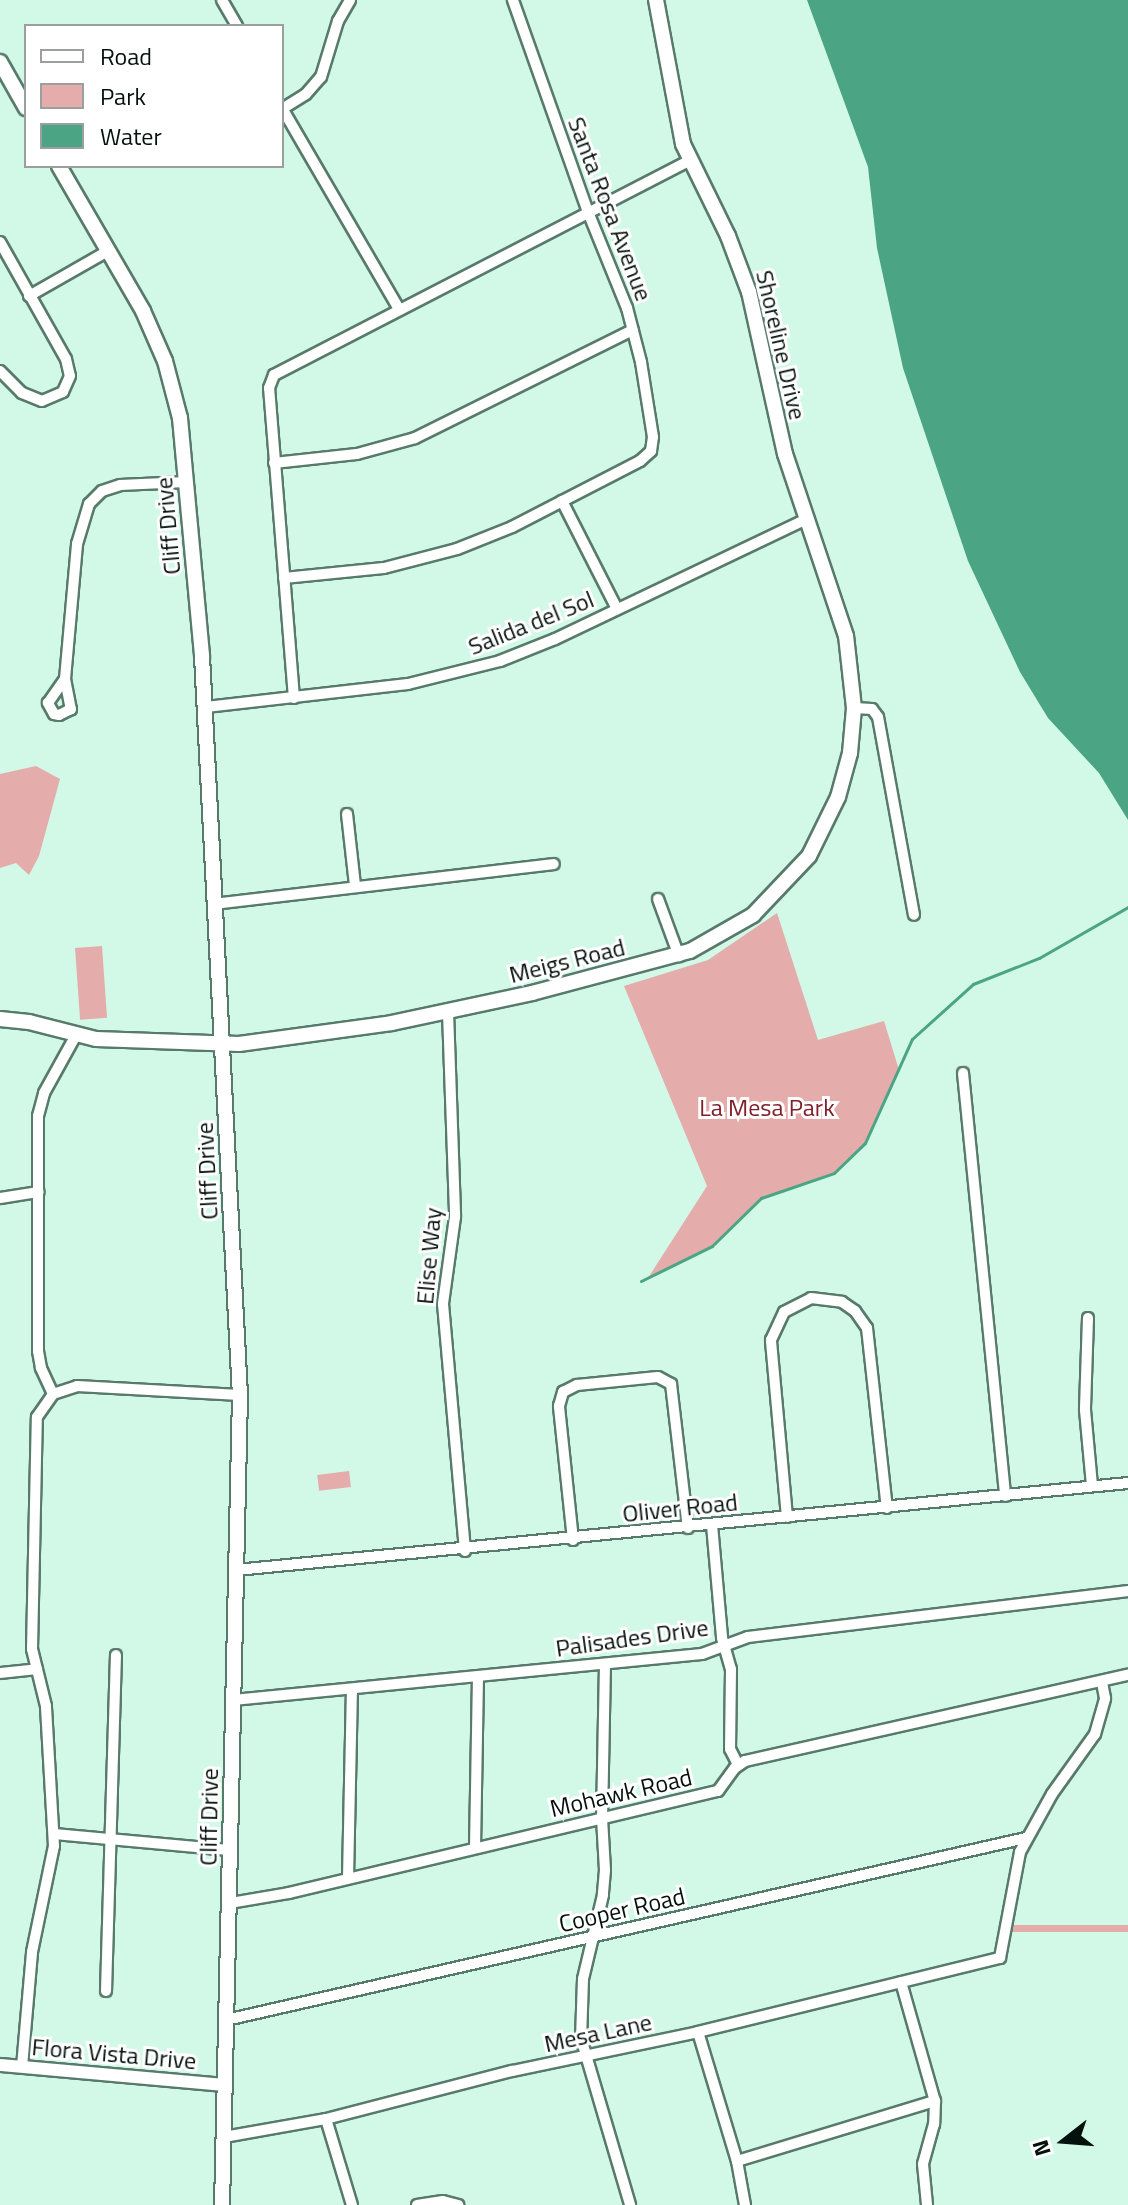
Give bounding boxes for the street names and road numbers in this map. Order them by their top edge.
street label: Santa Rosa Avenue [562,113,658,305]
street label: Shoreline Drive [750,268,812,422]
street label: Cliff Drive [149,476,187,576]
street label: Salida del Sol [464,585,598,661]
street label: Meigs Road [506,933,628,989]
street label: Cliff Drive [190,1122,224,1220]
street label: Elise Way [410,1206,448,1306]
street label: Oliver Road [621,1488,739,1528]
street label: Palisades Drive [554,1613,710,1663]
street label: Mohawk Road [547,1763,695,1823]
street label: Cliff Drive [194,1768,224,1866]
street label: Cooper Road [556,1882,688,1938]
street label: Mesa Lane [542,2008,654,2058]
street label: Flora Vista Drive [31,2032,197,2076]

